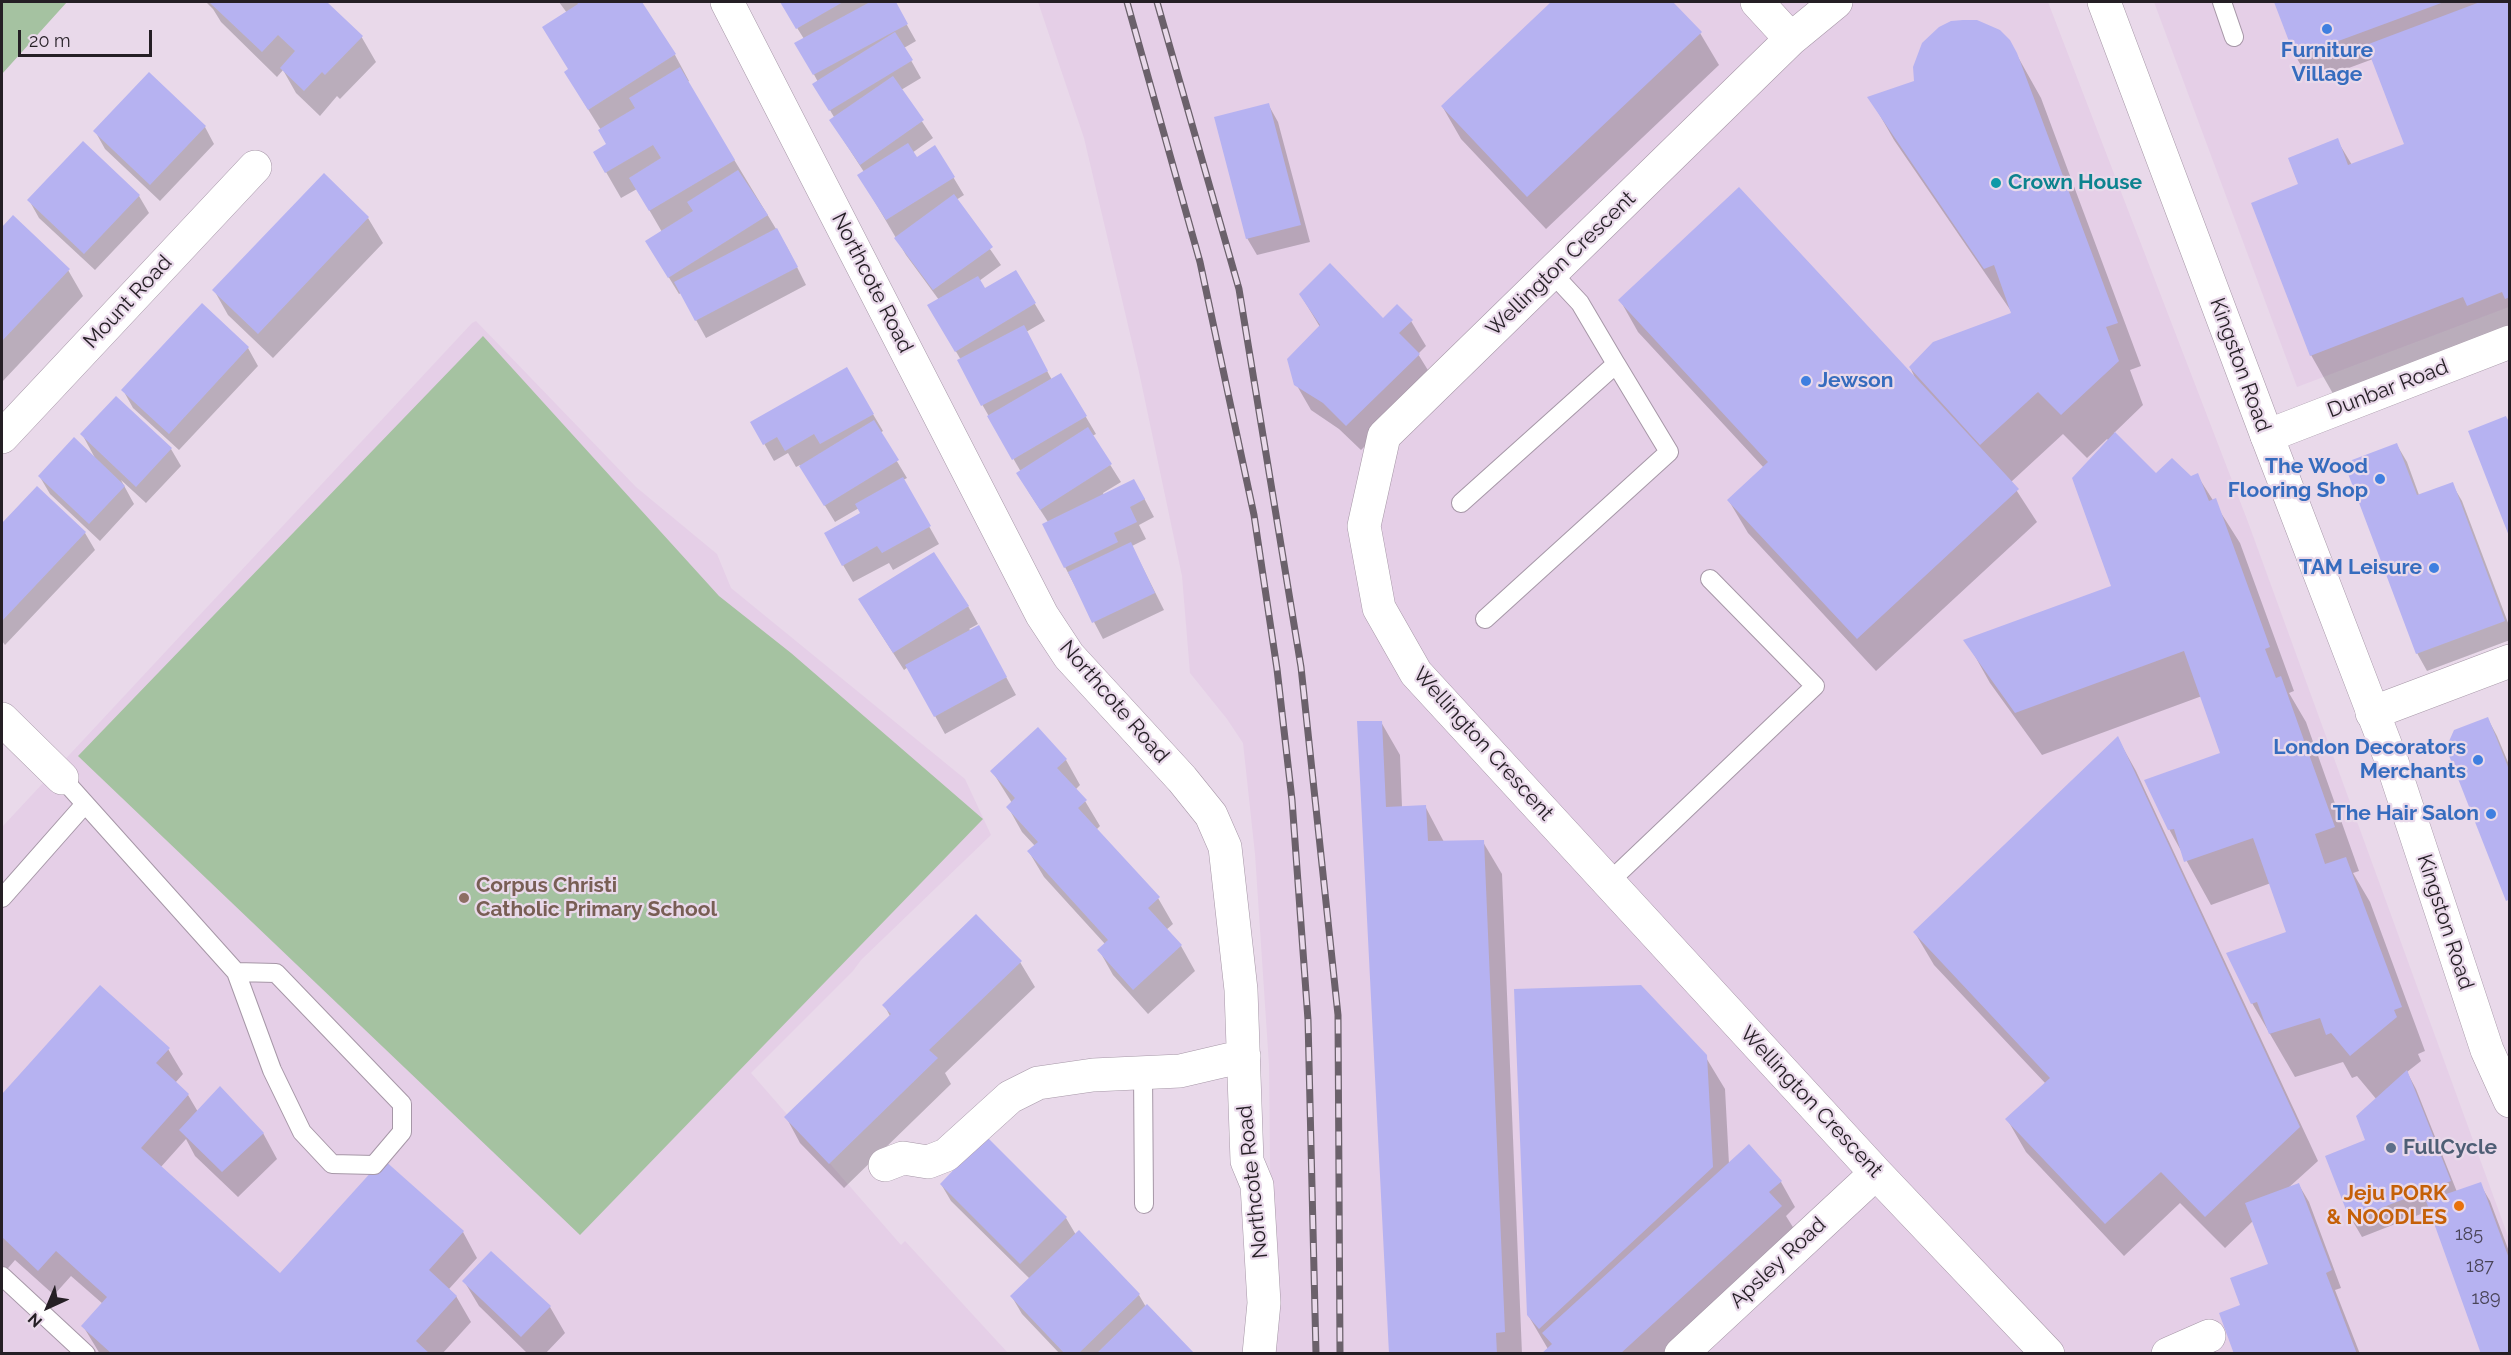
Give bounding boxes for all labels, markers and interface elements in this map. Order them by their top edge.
scale bar [21,18,154,56]
marker: Furniture Village [2320,22,2334,36]
text: 20 m [29,30,71,51]
place label: Furniture Village [2281,38,2373,88]
place label: Crown House [2008,170,2142,196]
marker: Crown House [1989,176,2003,190]
street label: Wellington Crescent [1481,186,1641,342]
street label: Northcote Road [826,209,918,357]
street label: Mount Road [79,250,177,354]
street label: Kingston Road [2204,295,2276,435]
street label: Dunbar Road [2324,354,2452,424]
place label: Jewson [1818,368,1894,394]
marker: Jewson [1799,374,1813,388]
place label: The Wood Flooring Shop [2228,454,2368,504]
marker: The Wood Flooring Shop [2373,472,2387,486]
place label: TAM Leisure [2299,555,2422,581]
marker: TAM Leisure [2427,561,2441,575]
street label: Northcote Road [1054,636,1174,768]
street label: Wellington Crescent [1407,662,1559,826]
place label: London Decorators Merchants [2273,735,2466,785]
marker: London Decorators Merchants [2471,753,2485,767]
place label: The Hair Salon [2333,801,2479,827]
marker: The Hair Salon [2484,807,2498,821]
street label: Kingston Road [2411,851,2479,993]
place label: Corpus Christi Catholic Primary School [476,873,717,923]
marker: Corpus Christi Catholic Primary School [457,891,471,905]
street label: Wellington Crescent [1734,1021,1888,1183]
street label: Northcote Road [1232,1104,1274,1260]
place label: FullCycle [2403,1135,2497,1161]
marker: FullCycle [2384,1141,2398,1155]
place label: Jeju PORK & NOODLES [2326,1181,2447,1231]
marker: Jeju PORK & NOODLES [2452,1199,2466,1213]
street label: Apsley Road [1725,1212,1831,1314]
house number: 185 [2455,1224,2483,1246]
house number: 187 [2466,1256,2494,1278]
north arrow [18,1277,78,1337]
house number: 189 [2472,1288,2500,1310]
text: N [24,1309,46,1331]

